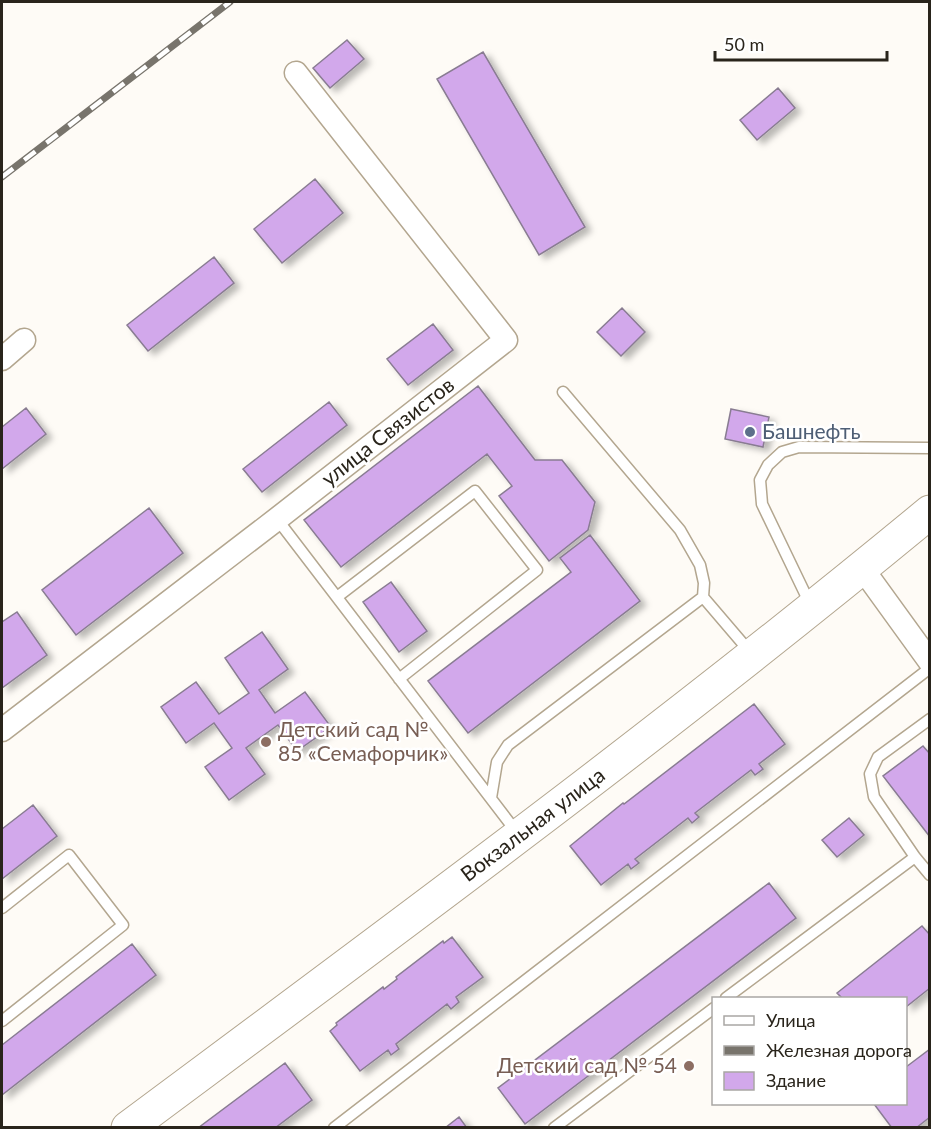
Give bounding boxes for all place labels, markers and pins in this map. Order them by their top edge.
place label: Башнефть [762,418,861,443]
marker: Башнефть [743,425,757,439]
place label: Детский сад № 85 «Семафорчик» [278,716,448,765]
marker: Детский сад № 85 «Семафорчик» [259,735,273,749]
place label: Детский сад № 54 [497,1052,677,1077]
marker: Детский сад № 54 [682,1059,696,1073]

